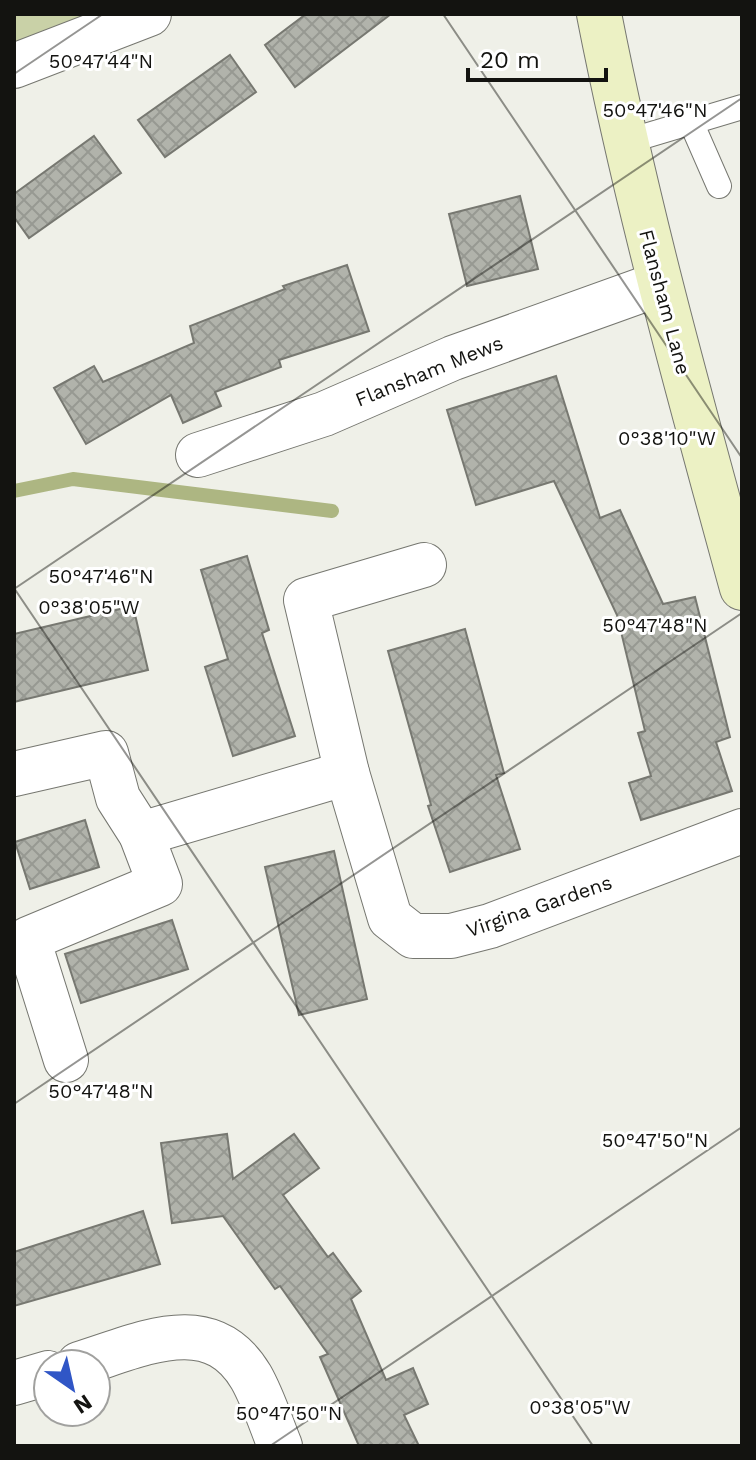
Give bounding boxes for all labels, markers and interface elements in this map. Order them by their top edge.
scale bar [468,32,606,82]
text: 20 m [480,46,540,74]
text: 50°47'44"N [49,49,153,73]
text: 50°47'46"N [602,98,708,122]
street label: Flansham Lane [634,227,696,377]
street label: Flansham Mews [352,330,506,412]
text: 0°38'10"W [618,426,716,450]
text: 50°47'46"N [48,564,154,588]
text: 0°38'05"W [38,595,140,619]
text: 50°47'48"N [602,613,708,637]
street label: Virgina Gardens [463,870,615,942]
text: 50°47'48"N [48,1079,154,1103]
text: 50°47'50"N [602,1128,708,1152]
north arrow [32,1348,112,1428]
text: N [69,1389,97,1419]
text: 0°38'05"W [529,1395,631,1419]
text: 50°47'50"N [236,1401,342,1425]

